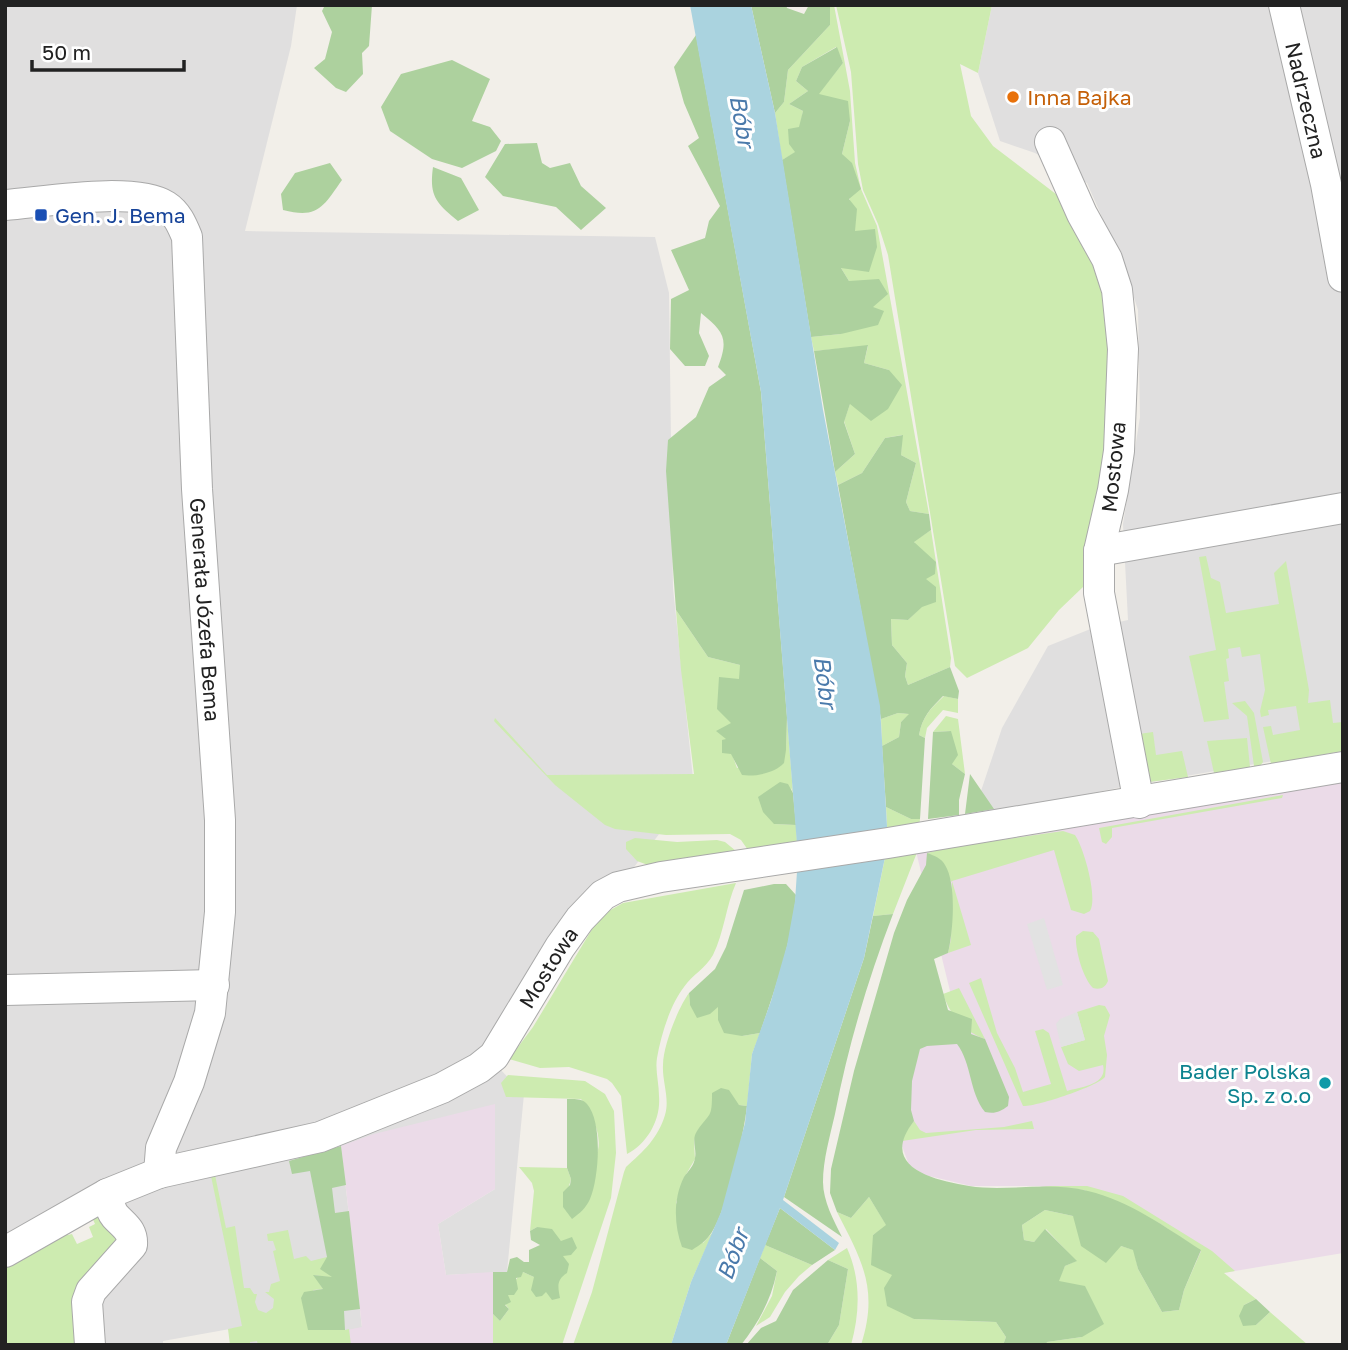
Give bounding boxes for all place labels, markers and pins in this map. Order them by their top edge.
place label: Inna Bajka [1027,84,1132,110]
marker: Inna Bajka [1005,89,1021,105]
place label: Gen. J. Bema [55,202,186,228]
marker: Gen. J. Bema [33,207,49,223]
place label: Bader Polska Sp. z o.o [1179,1058,1311,1108]
marker: Bader Polska Sp. z o.o [1317,1075,1333,1091]

